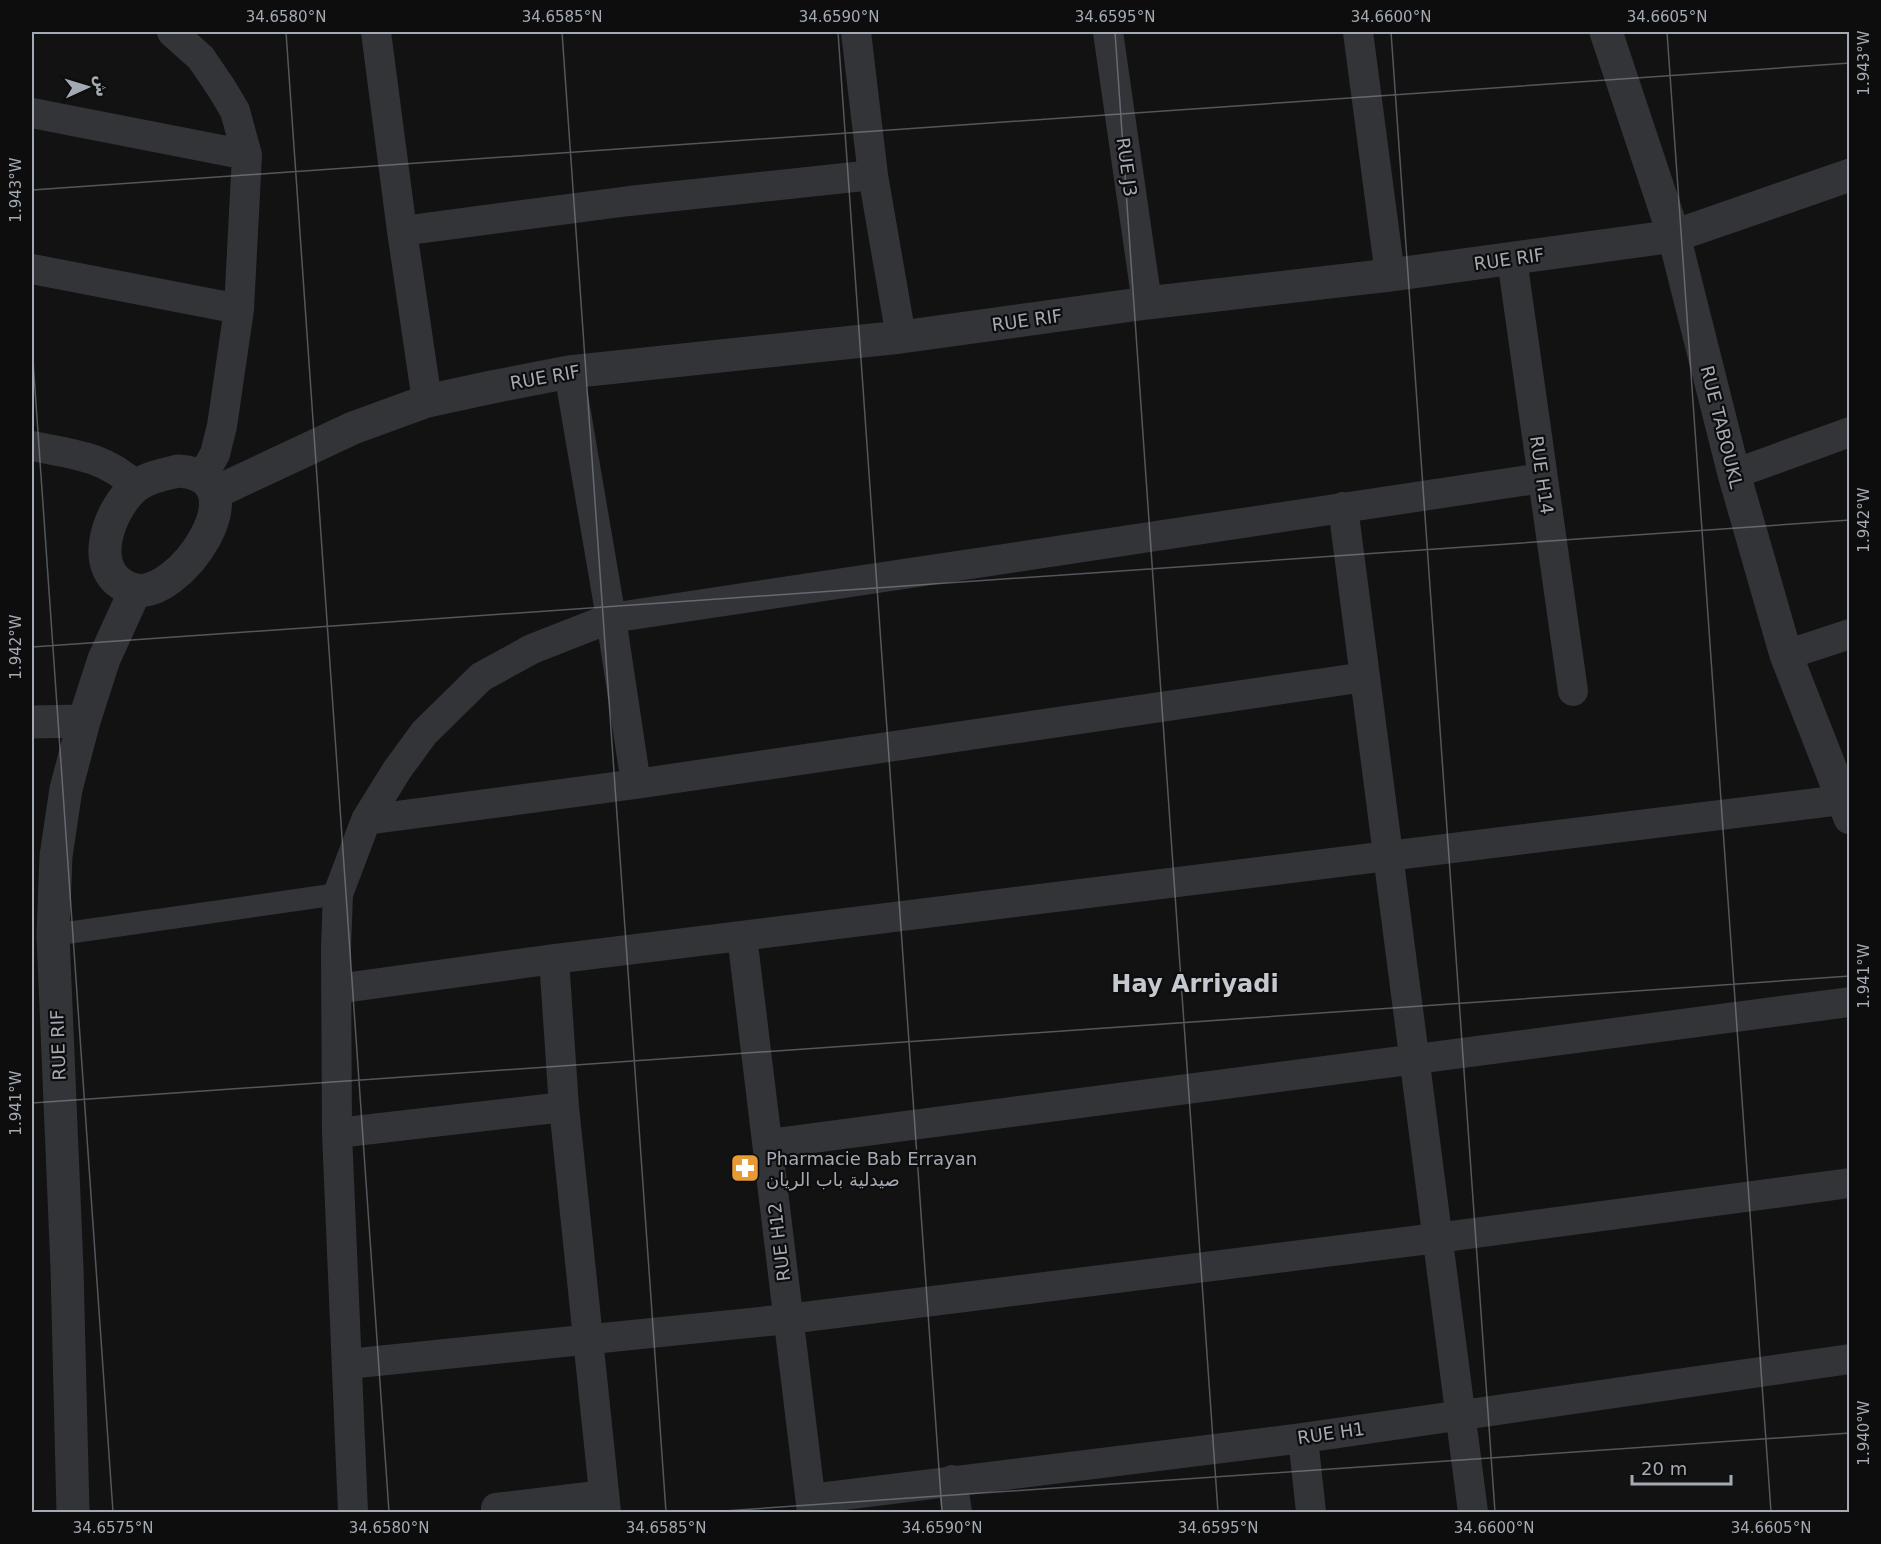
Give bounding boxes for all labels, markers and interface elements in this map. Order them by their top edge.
text: 34.6580°N [246,8,326,26]
text: 34.6585°N [522,8,602,26]
text: 34.6590°N [799,8,879,26]
text: 34.6595°N [1075,8,1155,26]
text: 34.6600°N [1351,8,1431,26]
text: 34.6605°N [1627,8,1707,26]
text: 1.943°W [1855,30,1873,96]
north arrow [57,57,117,117]
text: ش [91,74,112,98]
street label: RUE J3 [1112,136,1142,198]
text: 1.943°W [7,157,25,223]
street label: RUE RIF [1472,244,1546,274]
street label: RUE RIF [990,305,1064,335]
street label: RUE RIF [508,360,582,394]
street label: RUE TABOUKL [1697,363,1747,491]
street label: RUE H14 [1526,434,1558,516]
text: 1.942°W [1855,487,1873,553]
text: 1.942°W [7,614,25,680]
text: 1.941°W [1855,943,1873,1009]
district label: Hay Arriyadi [1111,970,1279,998]
street label: RUE RIF [46,1009,70,1081]
text: 1.941°W [7,1070,25,1136]
place label: Pharmacie Bab Errayan صيدلية باب الريان [766,1148,977,1191]
pharmacy icon: Pharmacie Bab Errayan صيدلية باب الريان [729,1152,761,1184]
street label: RUE H12 [764,1201,794,1283]
text: 1.940°W [1855,1400,1873,1466]
street label: RUE H1 [1296,1418,1366,1448]
scale bar [1632,1448,1731,1486]
text: 20 m [1641,1458,1687,1479]
text: 34.6575°N [73,1519,153,1537]
text: 34.6580°N [349,1519,429,1537]
text: 34.6585°N [626,1519,706,1537]
text: 34.6590°N [902,1519,982,1537]
text: 34.6595°N [1178,1519,1258,1537]
text: 34.6600°N [1454,1519,1534,1537]
text: 34.6605°N [1731,1519,1811,1537]

